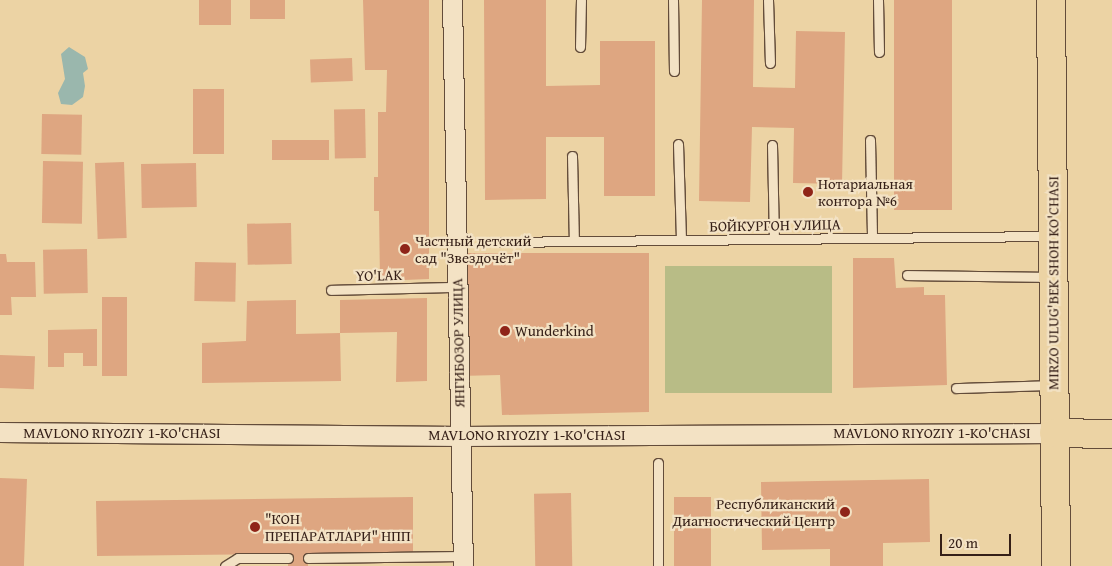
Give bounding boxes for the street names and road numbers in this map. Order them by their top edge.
street label: MIRZO ULUG'BEK SHOH KO'CHASI [1044,176,1062,390]
street label: БОЙКУРГОН УЛИЦА [709,215,841,235]
street label: YO'LAK [356,266,402,284]
street label: ЯНГИБОЗОР УЛИЦА [448,278,468,408]
street label: MAVLONO RIYOZIY 1-KO'CHASI [23,424,221,442]
street label: MAVLONO RIYOZIY 1-KO'CHASI [833,424,1031,442]
street label: MAVLONO RIYOZIY 1-KO'CHASI [428,426,626,444]

